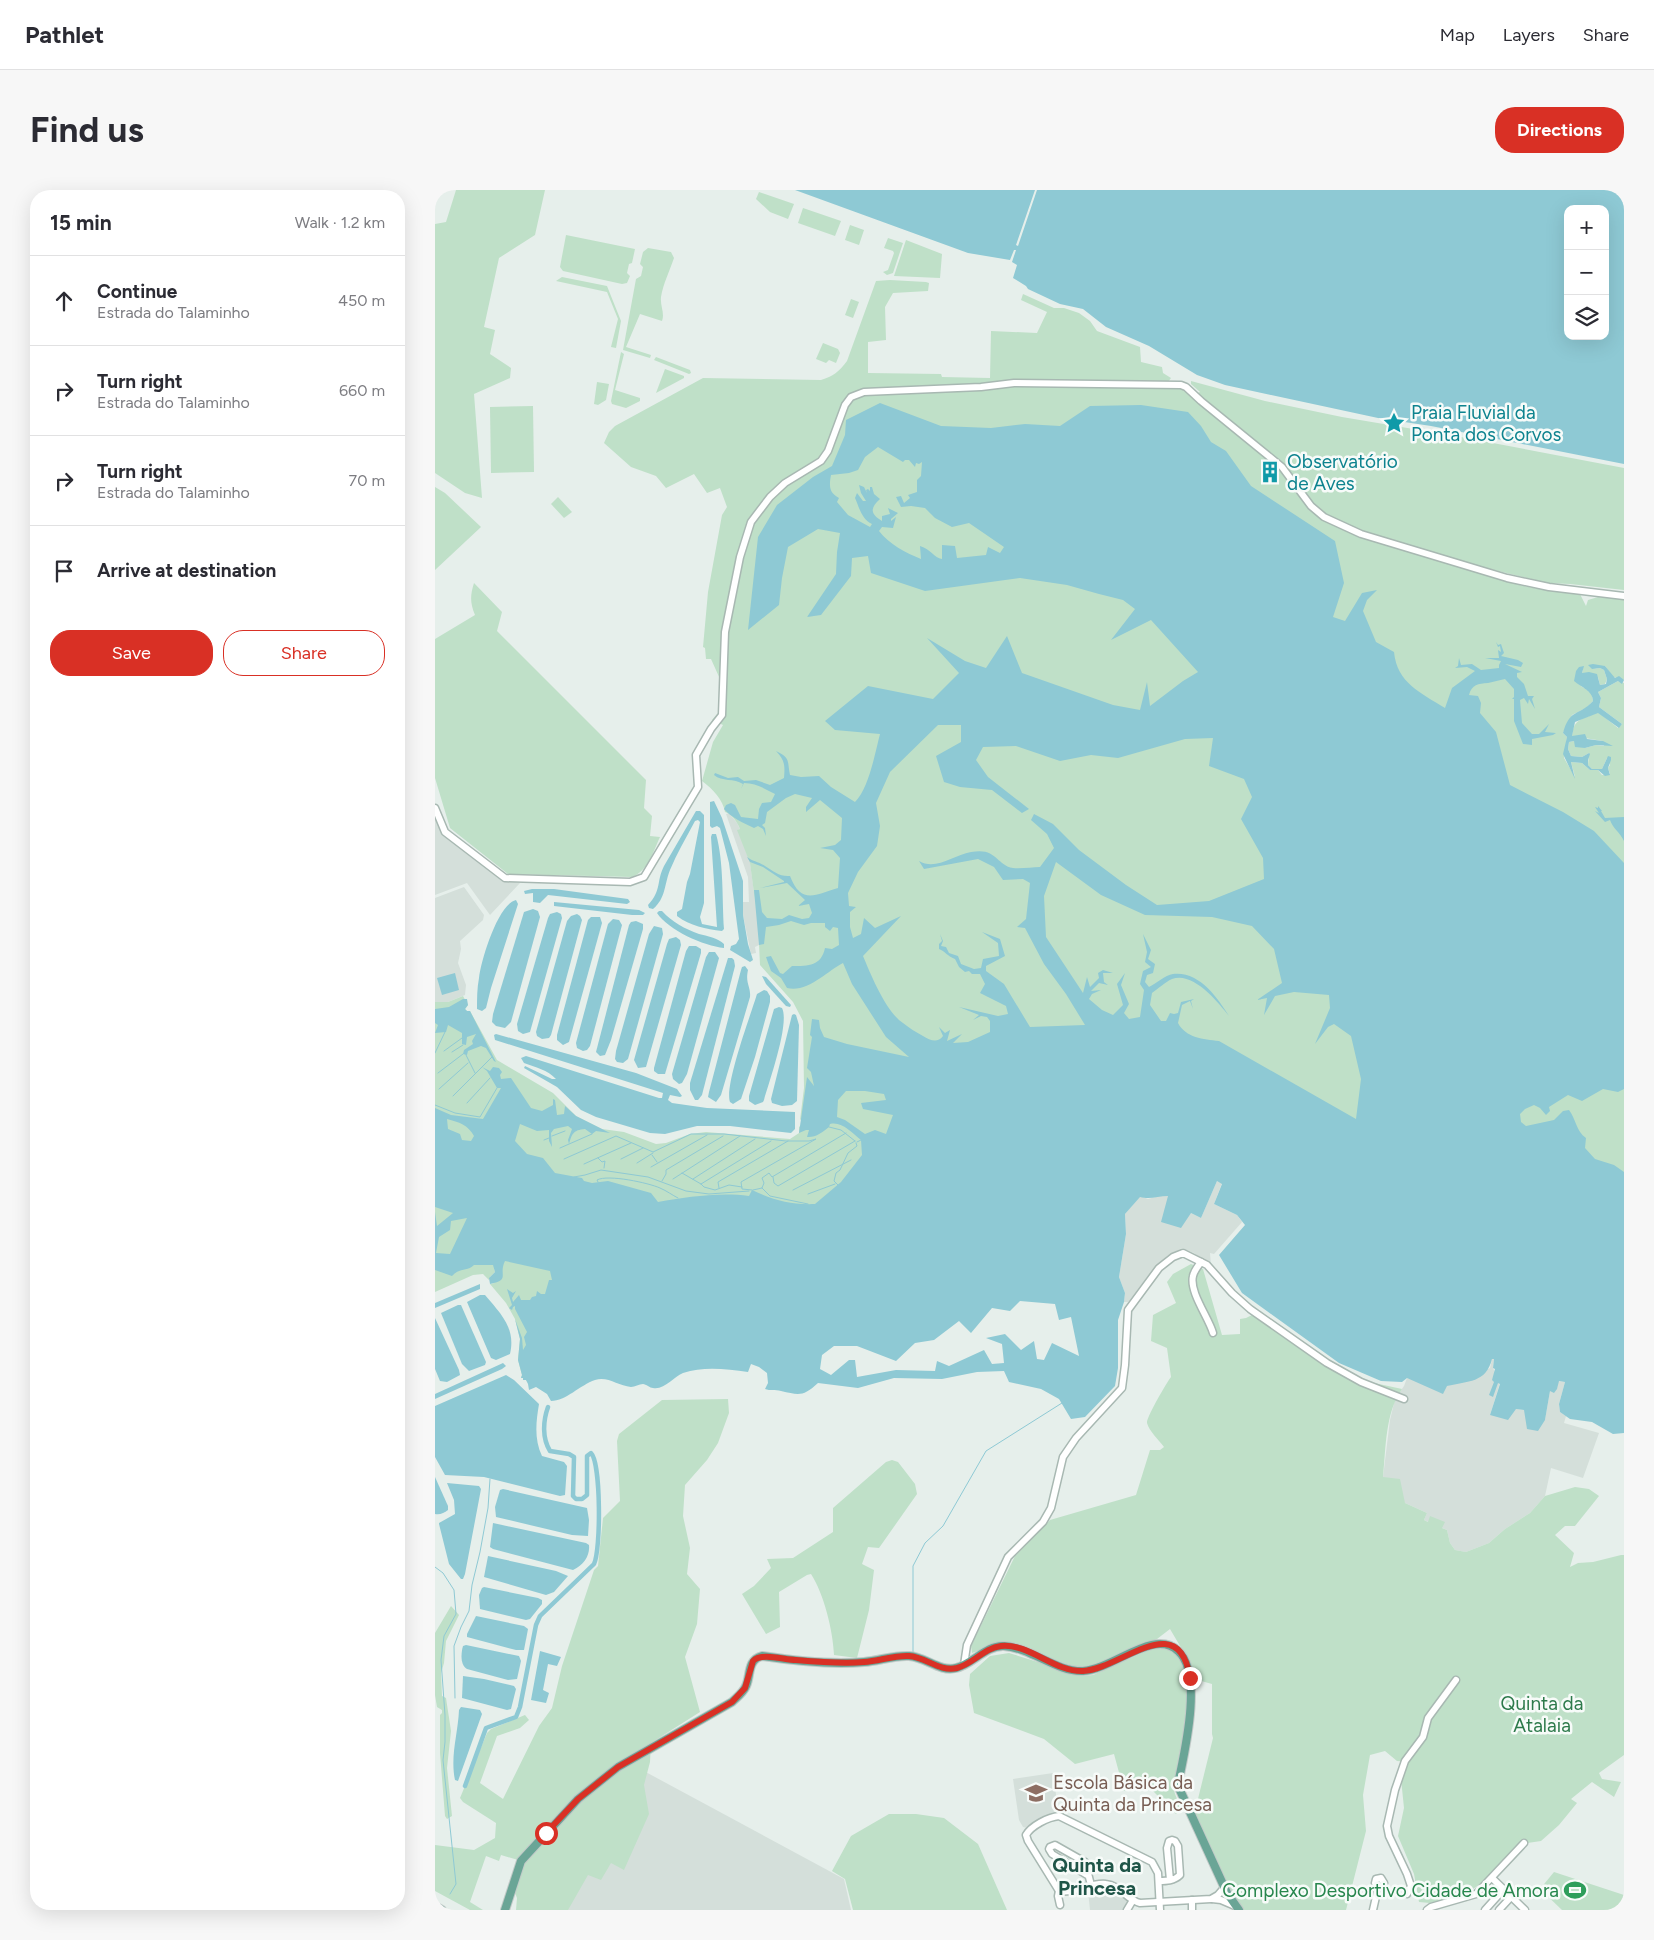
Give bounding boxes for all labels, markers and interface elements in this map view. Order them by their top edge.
text: Pathlet [25,20,104,49]
text: Map [1440,24,1475,46]
text: Layers [1503,24,1555,46]
text: Share [1583,24,1629,46]
button: Directions [1495,107,1624,153]
text: Find us [30,109,144,151]
map controls [1564,205,1609,340]
button: + [1564,205,1609,250]
text: 15 min [50,210,112,235]
text: Walk · 1.2 km [295,213,385,232]
button: − [1564,250,1609,295]
text: Continue [97,280,177,303]
icon: ahead [50,287,78,315]
text: 450 m [338,291,385,310]
button: layers [1564,295,1609,340]
text: Estrada do Talaminho [97,303,250,322]
text: Turn right [97,370,183,393]
icon: right [50,377,78,405]
text: 660 m [339,381,385,400]
text: Estrada do Talaminho [97,393,250,412]
place label: Praia Fluvial da Ponta dos Corvos [1411,401,1561,446]
place icon: Praia Fluvial da Ponta dos Corvos [1381,410,1407,436]
place label: Observatório de Aves [1287,450,1398,495]
building icon: Observatório de Aves [1257,459,1283,485]
text: Turn right [97,460,183,483]
icon: right [50,467,78,495]
text: 70 m [349,471,385,490]
text: Estrada do Talaminho [97,483,250,502]
icon: arrive [50,557,78,585]
text: Arrive at destination [97,559,276,582]
button: Save [50,630,213,676]
button: Share [223,630,385,676]
route end [1179,1667,1202,1690]
park label: Quinta da Atalaia [1501,1692,1583,1737]
place label: Escola Básica da Quinta da Princesa [1053,1771,1212,1816]
school or university icon: Escola Básica da Quinta da Princesa [1023,1780,1049,1806]
route start [535,1822,558,1845]
district label: Quinta da Princesa [1052,1853,1142,1900]
sports icon: Complexo Desportivo Cidade de Amora [1562,1877,1588,1903]
place label: Complexo Desportivo Cidade de Amora [1222,1879,1559,1902]

